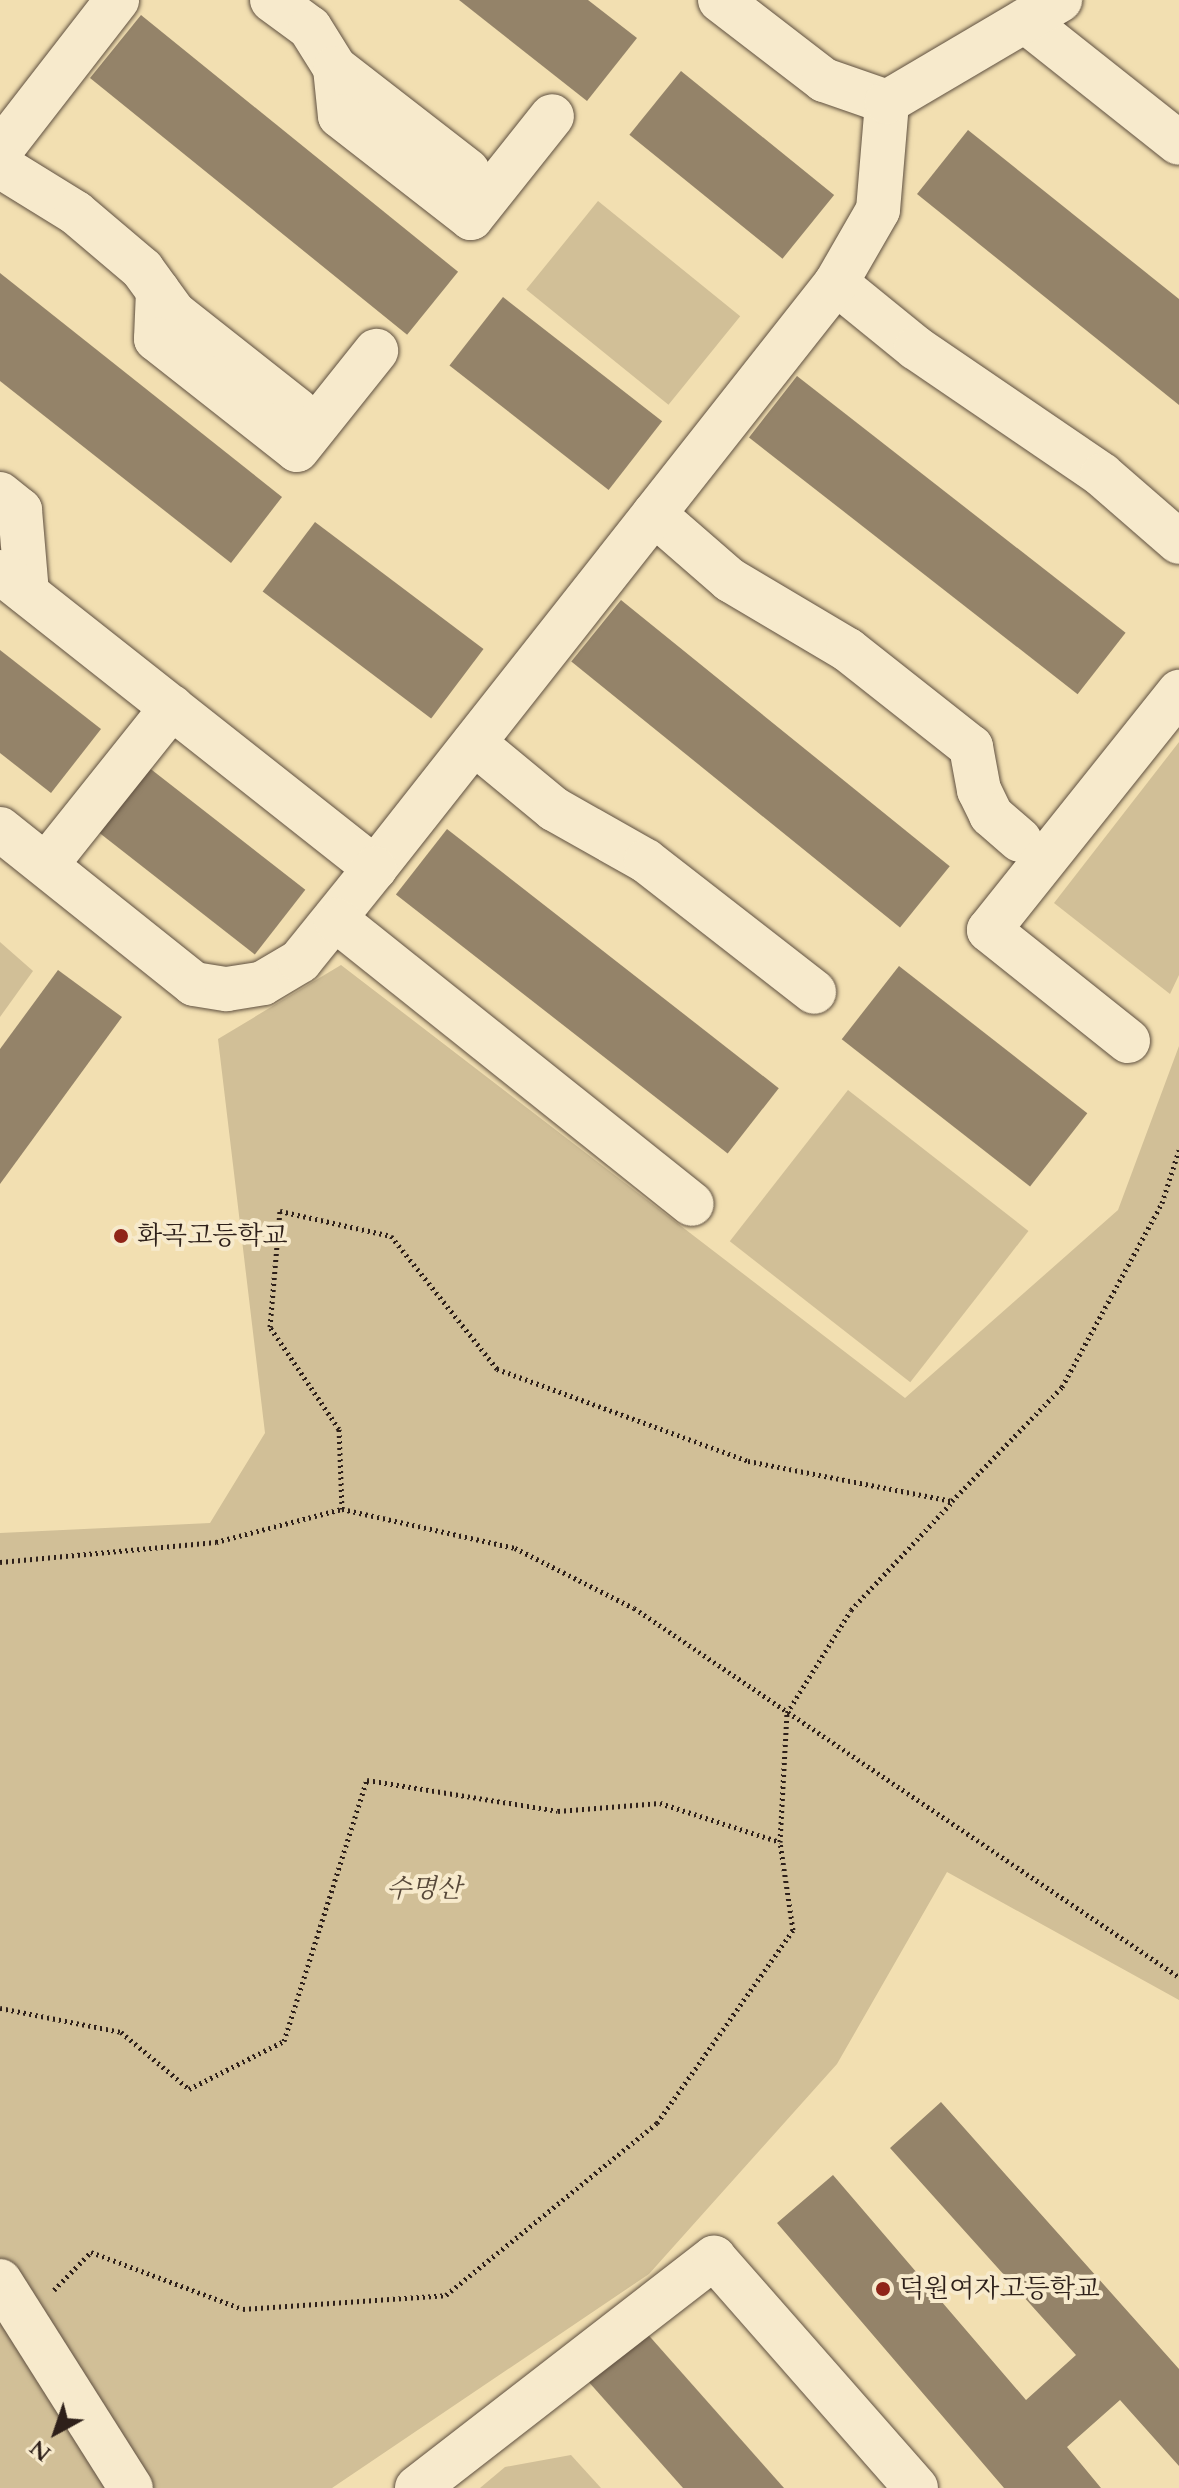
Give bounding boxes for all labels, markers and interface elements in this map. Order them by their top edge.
place label: 화곡고등학교 [137,1220,288,1252]
marker: 화곡고등학교 [112,1227,130,1245]
park label: 수명산 [386,1873,462,1905]
place label: 덕원여자고등학교 [899,2273,1100,2305]
marker: 덕원여자고등학교 [874,2280,892,2298]
north arrow [16,2392,96,2472]
text: N [24,2433,58,2468]

